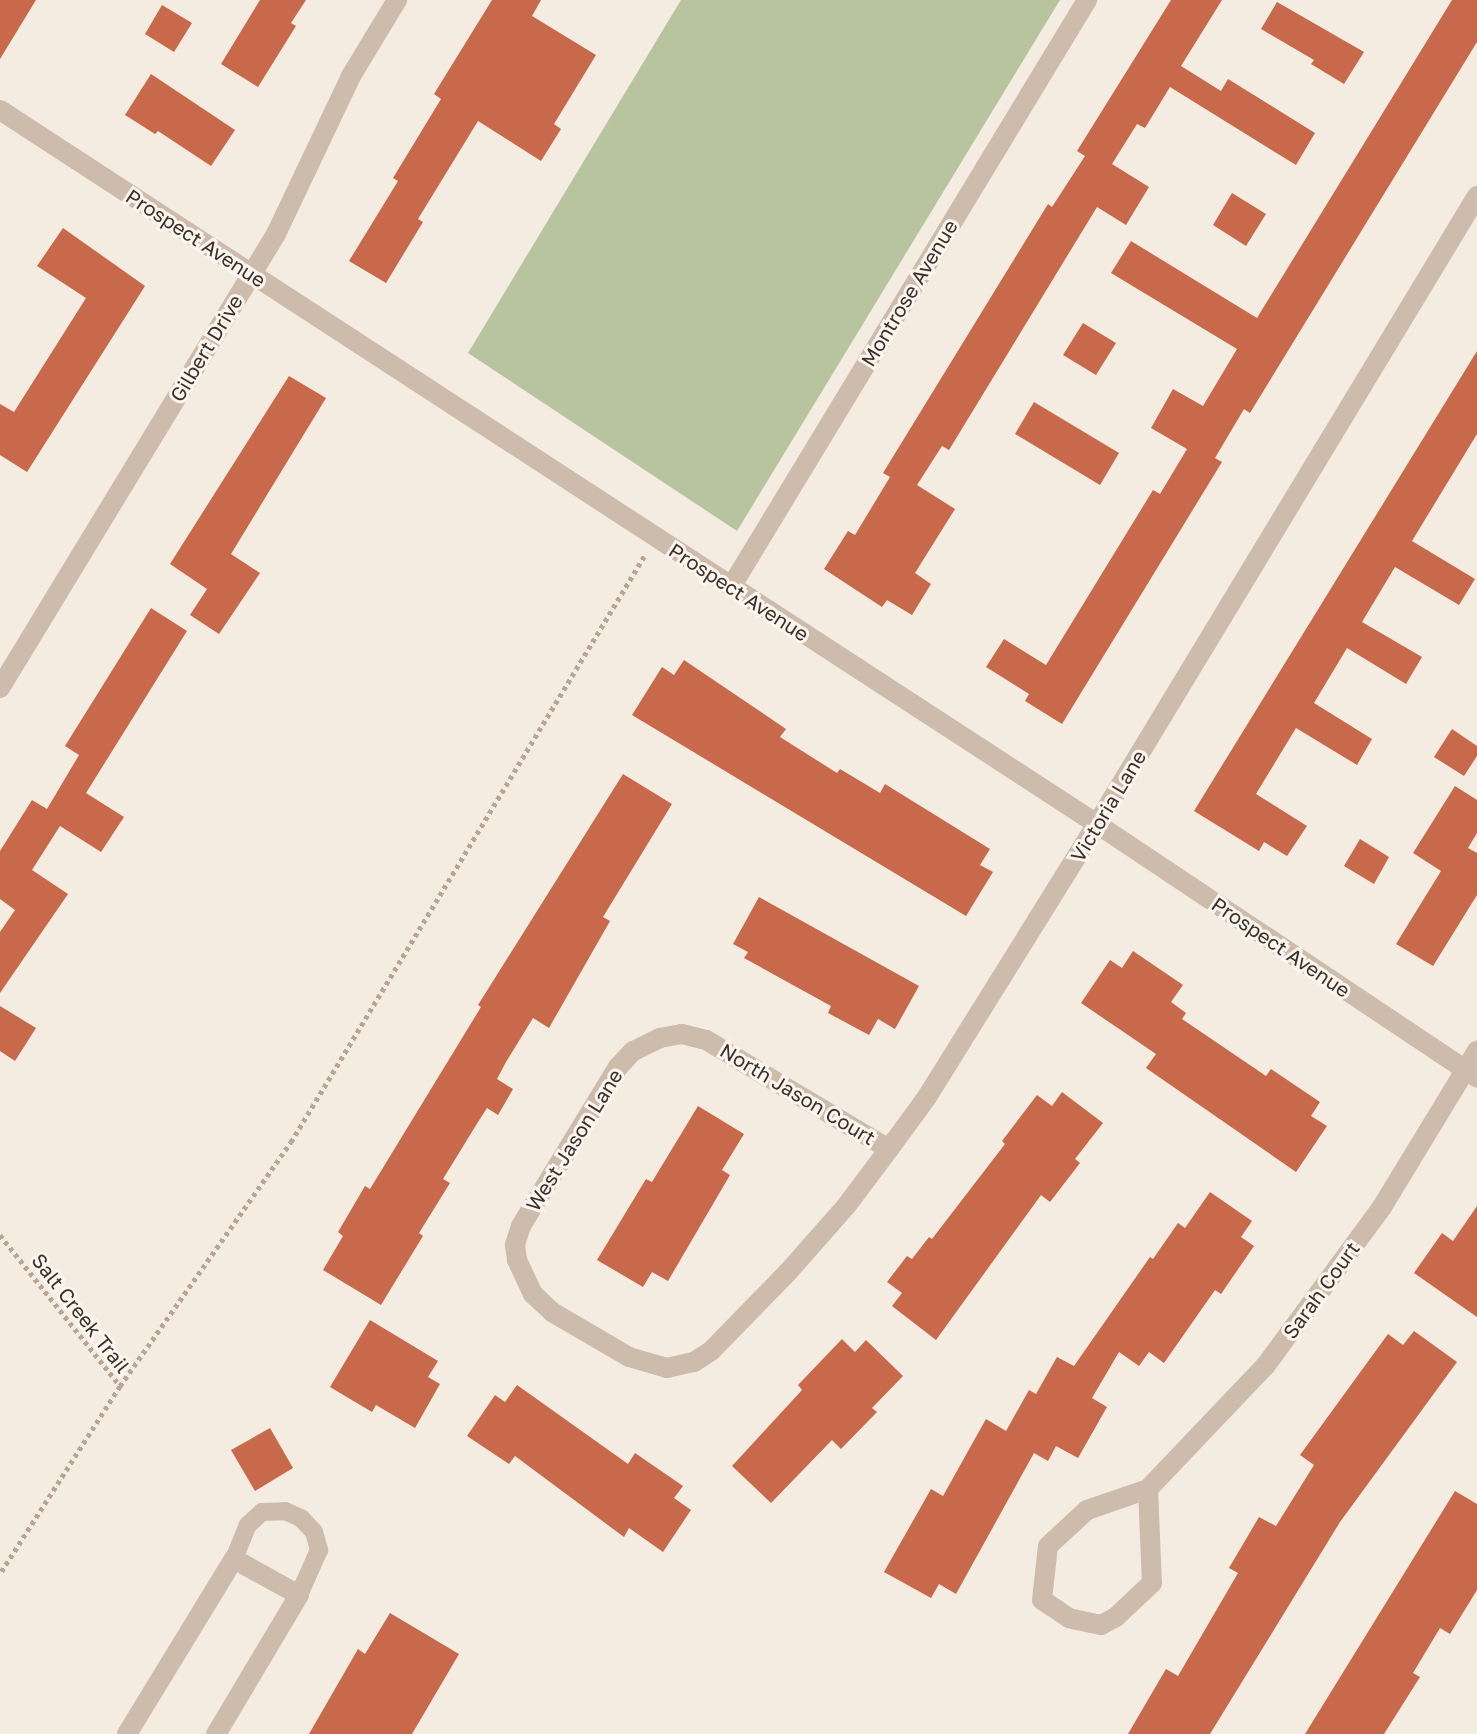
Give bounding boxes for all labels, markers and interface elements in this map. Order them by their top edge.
street label: Prospect Avenue [122,184,270,292]
street label: Montrose Avenue [856,215,962,371]
street label: Gilbert Drive [165,290,247,406]
street label: Prospect Avenue [665,538,813,646]
street label: Victoria Lane [1065,746,1151,866]
street label: Prospect Avenue [1207,892,1355,1002]
street label: North Jason Court [716,1038,880,1150]
street label: West Jason Lane [521,1065,627,1215]
street label: Sarah Court [1278,1237,1364,1343]
street label: Salt Creek Trail [27,1248,135,1378]

